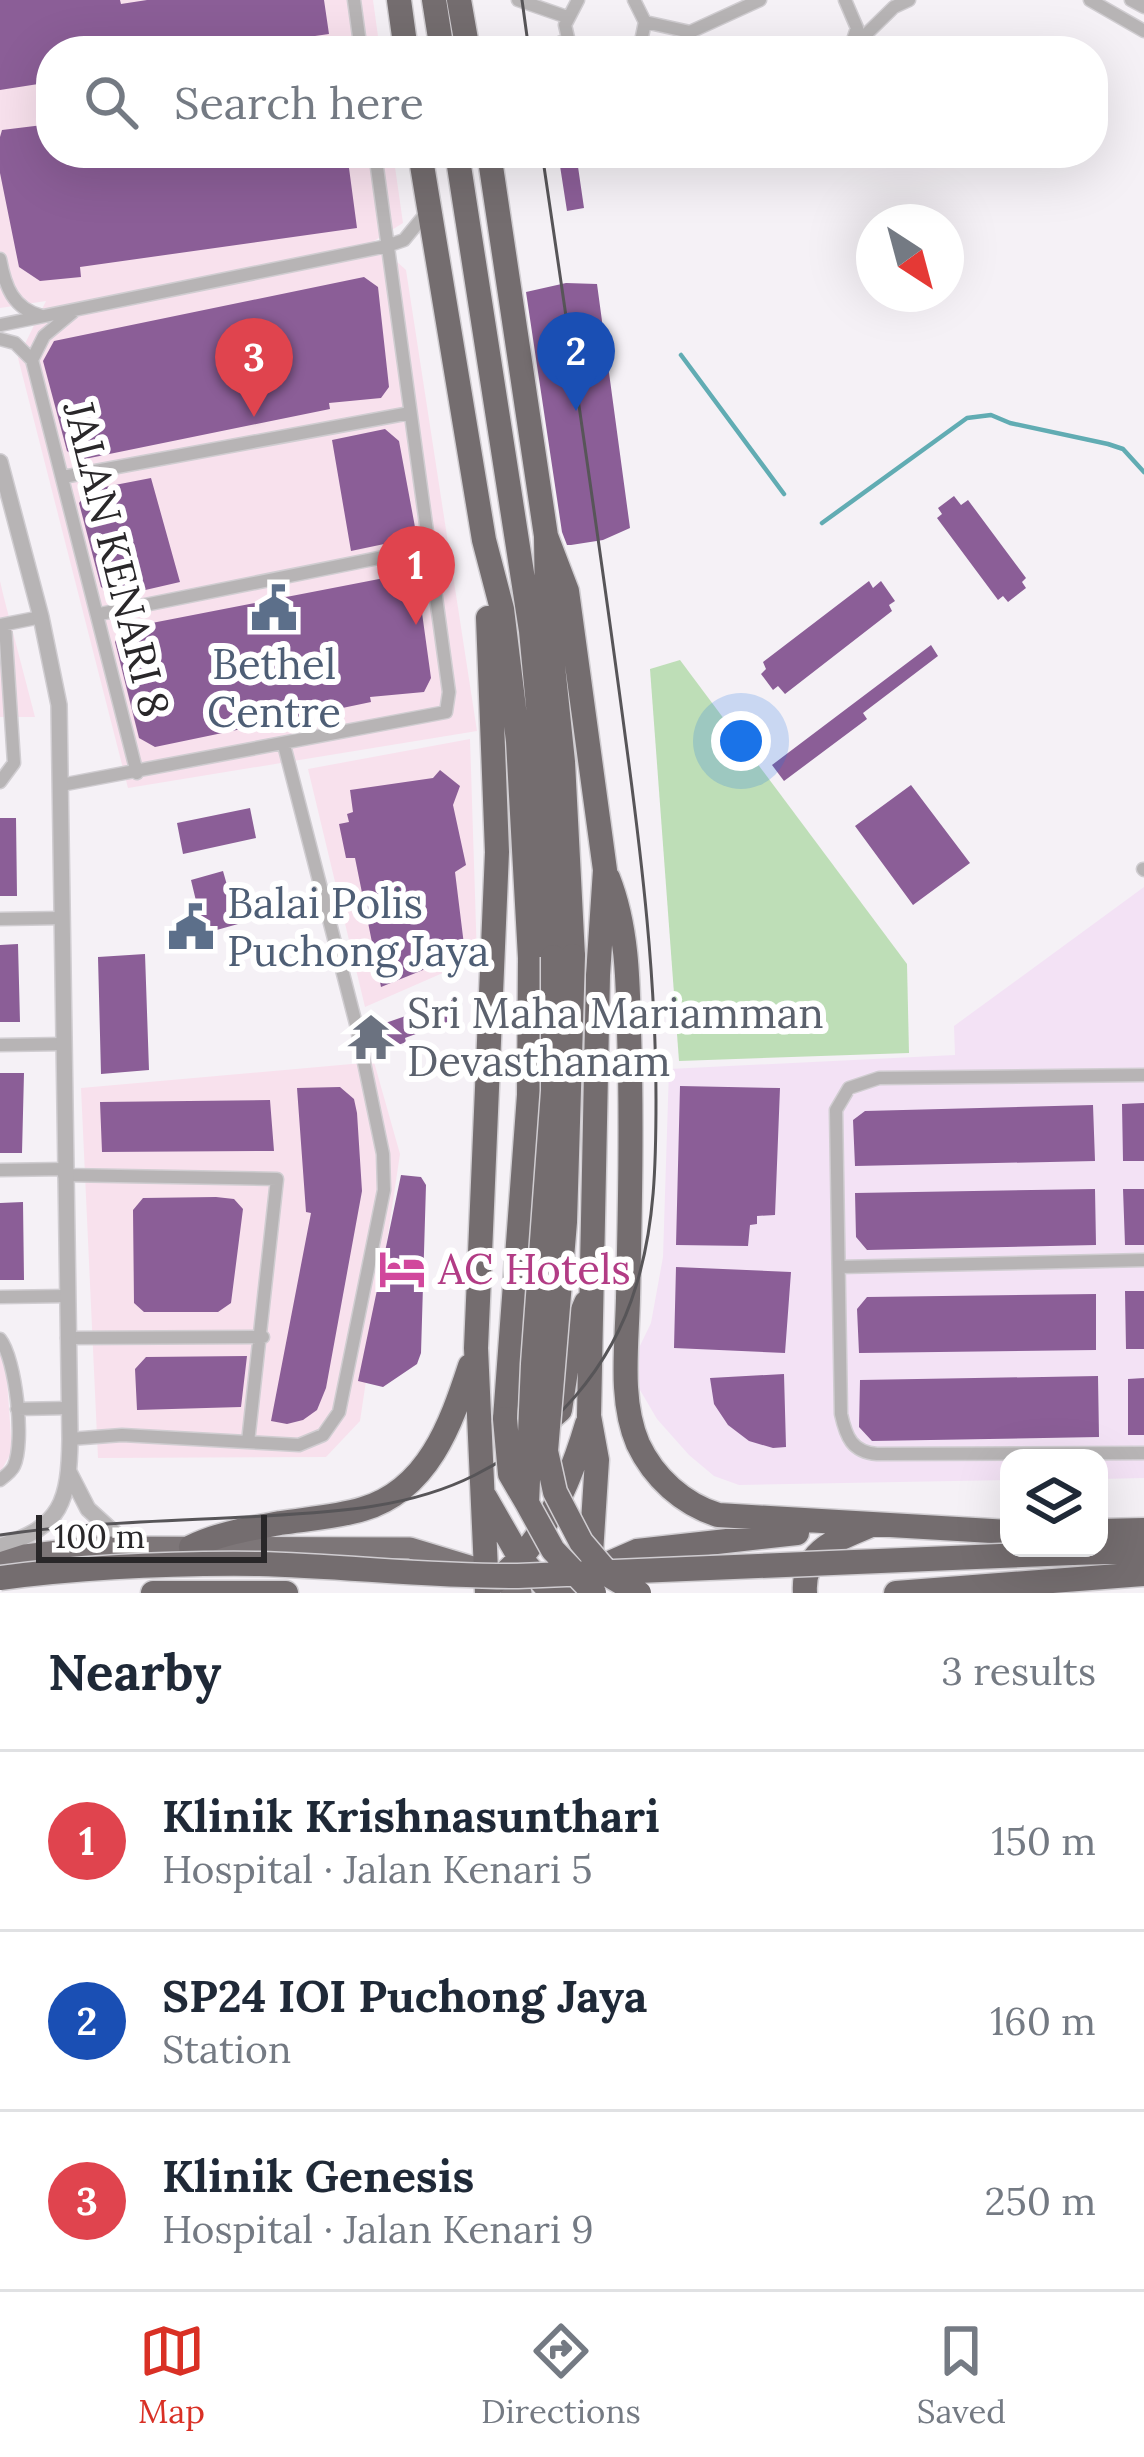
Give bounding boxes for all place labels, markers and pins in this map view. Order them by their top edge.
pin: 2 [537,312,615,411]
pin: 3 [215,318,293,417]
pin: 1 [377,526,455,625]
public building icon: Bethel Centre [249,583,299,633]
place label: Bethel Centre [207,637,341,739]
place label: Balai Polis Puchong Jaya [227,876,490,978]
public building icon: Balai Polis Puchong Jaya [166,902,216,952]
place label: Sri Maha Mariamman Devasthanam [407,986,824,1088]
temple icon: Sri Maha Mariamman Devasthanam [346,1012,396,1062]
place label: AC Hotels [437,1242,631,1296]
hotel icon: AC Hotels [377,1244,427,1294]

